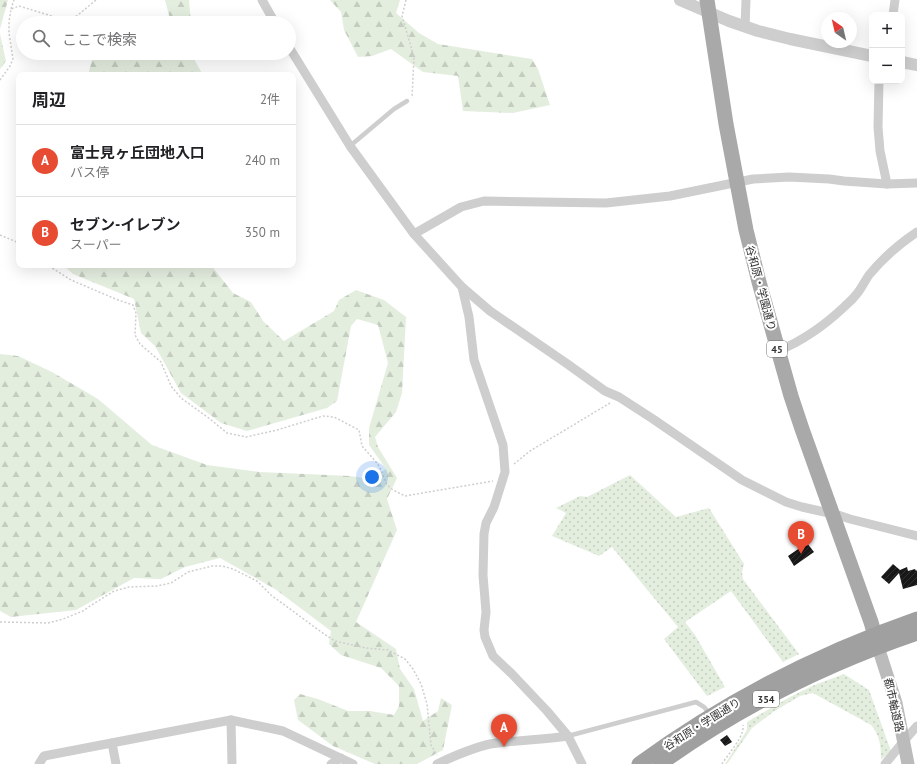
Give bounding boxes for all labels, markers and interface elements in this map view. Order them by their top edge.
north arrow [821,12,857,48]
map controls [869,12,905,84]
button: + [869,12,905,48]
search box [16,16,296,60]
icon: search [30,27,52,49]
text: ここで検索 [62,30,137,49]
button: − [869,48,905,84]
text: 周辺 [32,89,66,111]
text: 2件 [260,91,280,108]
text: 富士見ヶ丘団地入口 [70,143,205,162]
text: A [41,152,49,169]
text: 240 m [245,152,280,169]
text: バス停 [70,164,109,181]
text: セブン-イレブン [70,215,180,234]
text: B [41,224,49,241]
text: 350 m [245,224,280,241]
text: スーパー [70,236,122,253]
street label: 谷和原・学園通り [743,244,779,332]
road number: 45 [767,341,787,357]
your location [362,467,382,487]
pin: B [788,521,814,554]
street label: 都市軸道路 [881,677,907,733]
road number: 354 [753,691,779,707]
street label: 谷和原・学園通り [661,695,743,753]
pin: A [491,714,517,747]

